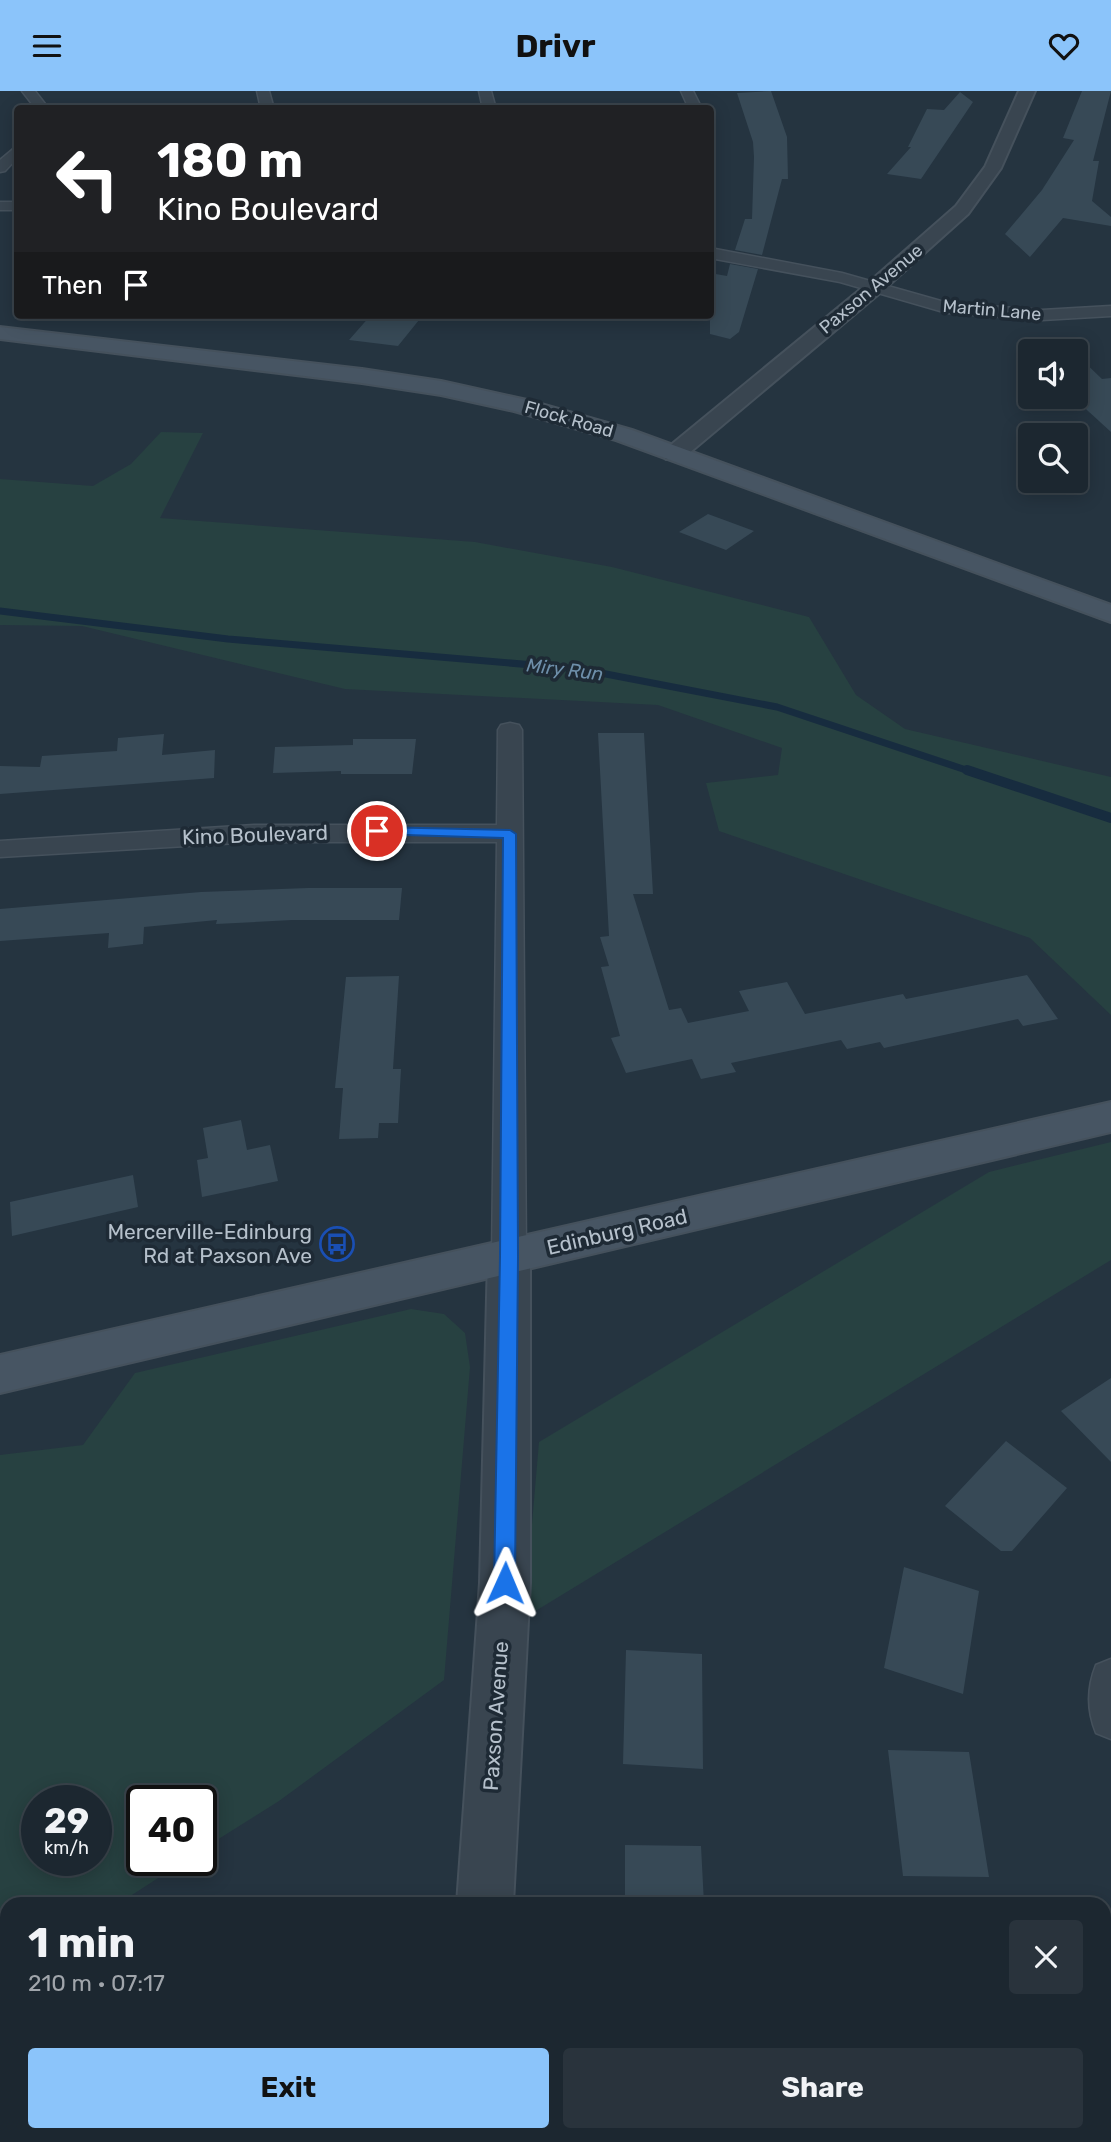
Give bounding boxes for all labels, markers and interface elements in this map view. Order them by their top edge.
icon: menu [28,27,66,65]
text: Drivr [515,27,596,65]
icon: heart [1045,27,1083,65]
text: 180 m [157,131,303,189]
icon: left [42,133,133,224]
text: Kino Boulevard [157,190,379,228]
street label: Paxson Avenue [815,239,927,339]
icon: arrive [117,266,155,304]
text: Then [42,270,103,301]
street label: Martin Lane [942,295,1042,325]
map controls [1018,339,1088,493]
button: sound [1018,339,1088,409]
street label: Flock Road [522,396,616,442]
button: search [1018,423,1088,493]
water label: Miry Run [525,653,605,686]
pin [347,801,407,861]
icon: arrive [358,812,396,850]
street label: Kino Boulevard [182,819,328,850]
street label: Edinburg Road [544,1203,689,1260]
place label: Mercerville-Edinburg Rd at Paxson Ave [107,1219,312,1268]
bus stop icon: Mercerville-Edinburg Rd at Paxson Ave [318,1225,356,1263]
position arrow [468,1546,542,1620]
street label: Paxson Avenue [478,1640,513,1792]
speed limit sign: 40 [126,1785,217,1876]
text: 29 [44,1800,89,1842]
text: km/h [44,1837,89,1859]
text: 1 min [28,1918,135,1968]
button: close [1009,1920,1083,1994]
text: 210 m · 07:17 [28,1969,165,1997]
button: Exit [28,2048,549,2128]
button: Share [563,2048,1083,2128]

